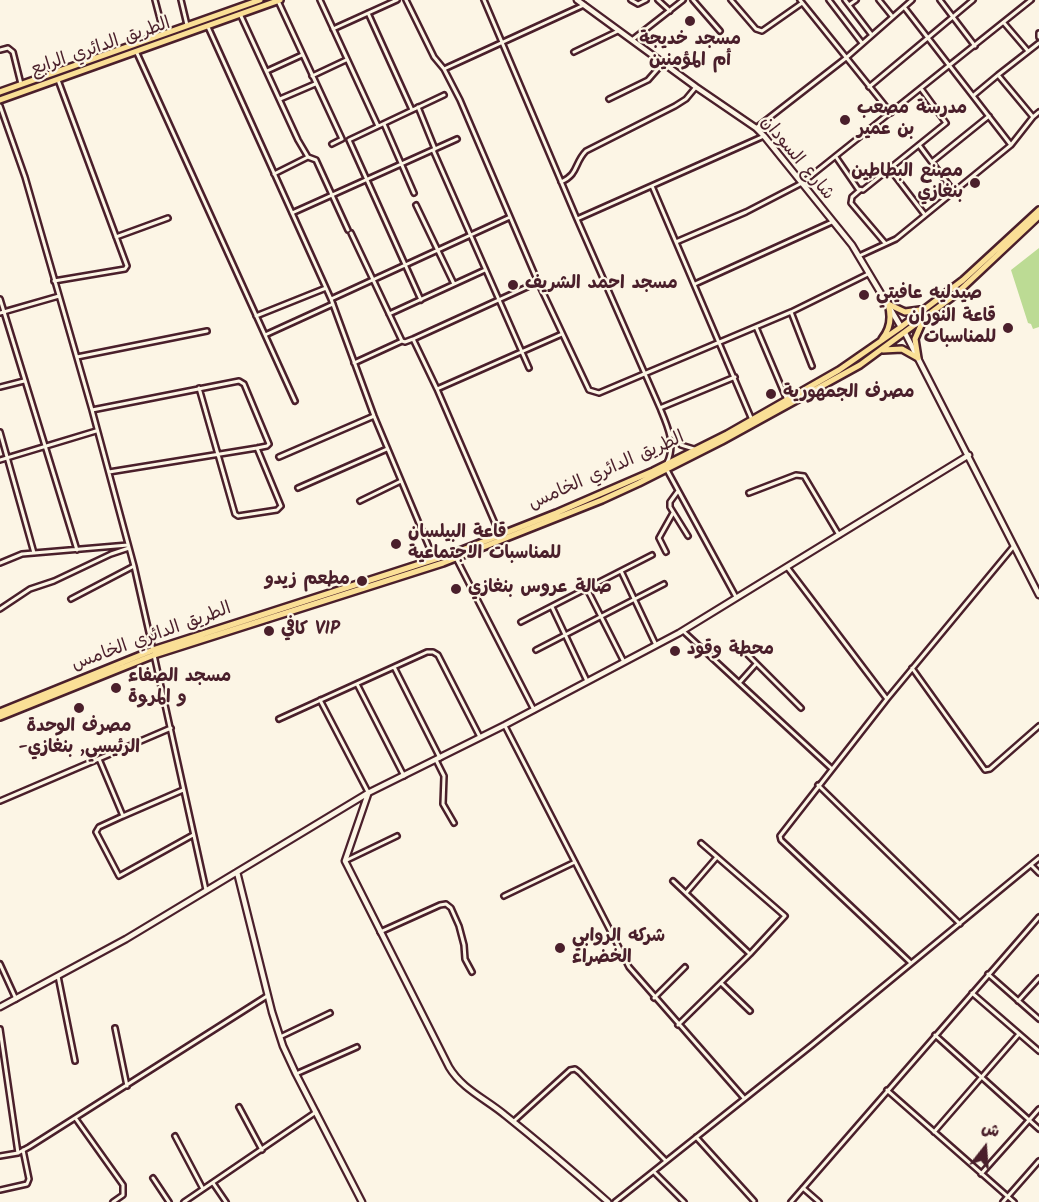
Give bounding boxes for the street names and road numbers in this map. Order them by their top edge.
street label: الطريق الدائري الرابع [28,14,174,82]
street label: شارع السودان [755,113,837,205]
street label: الطريق الدائري الخامس [526,428,688,516]
street label: الطريق الدائري الخامس [69,599,235,677]

